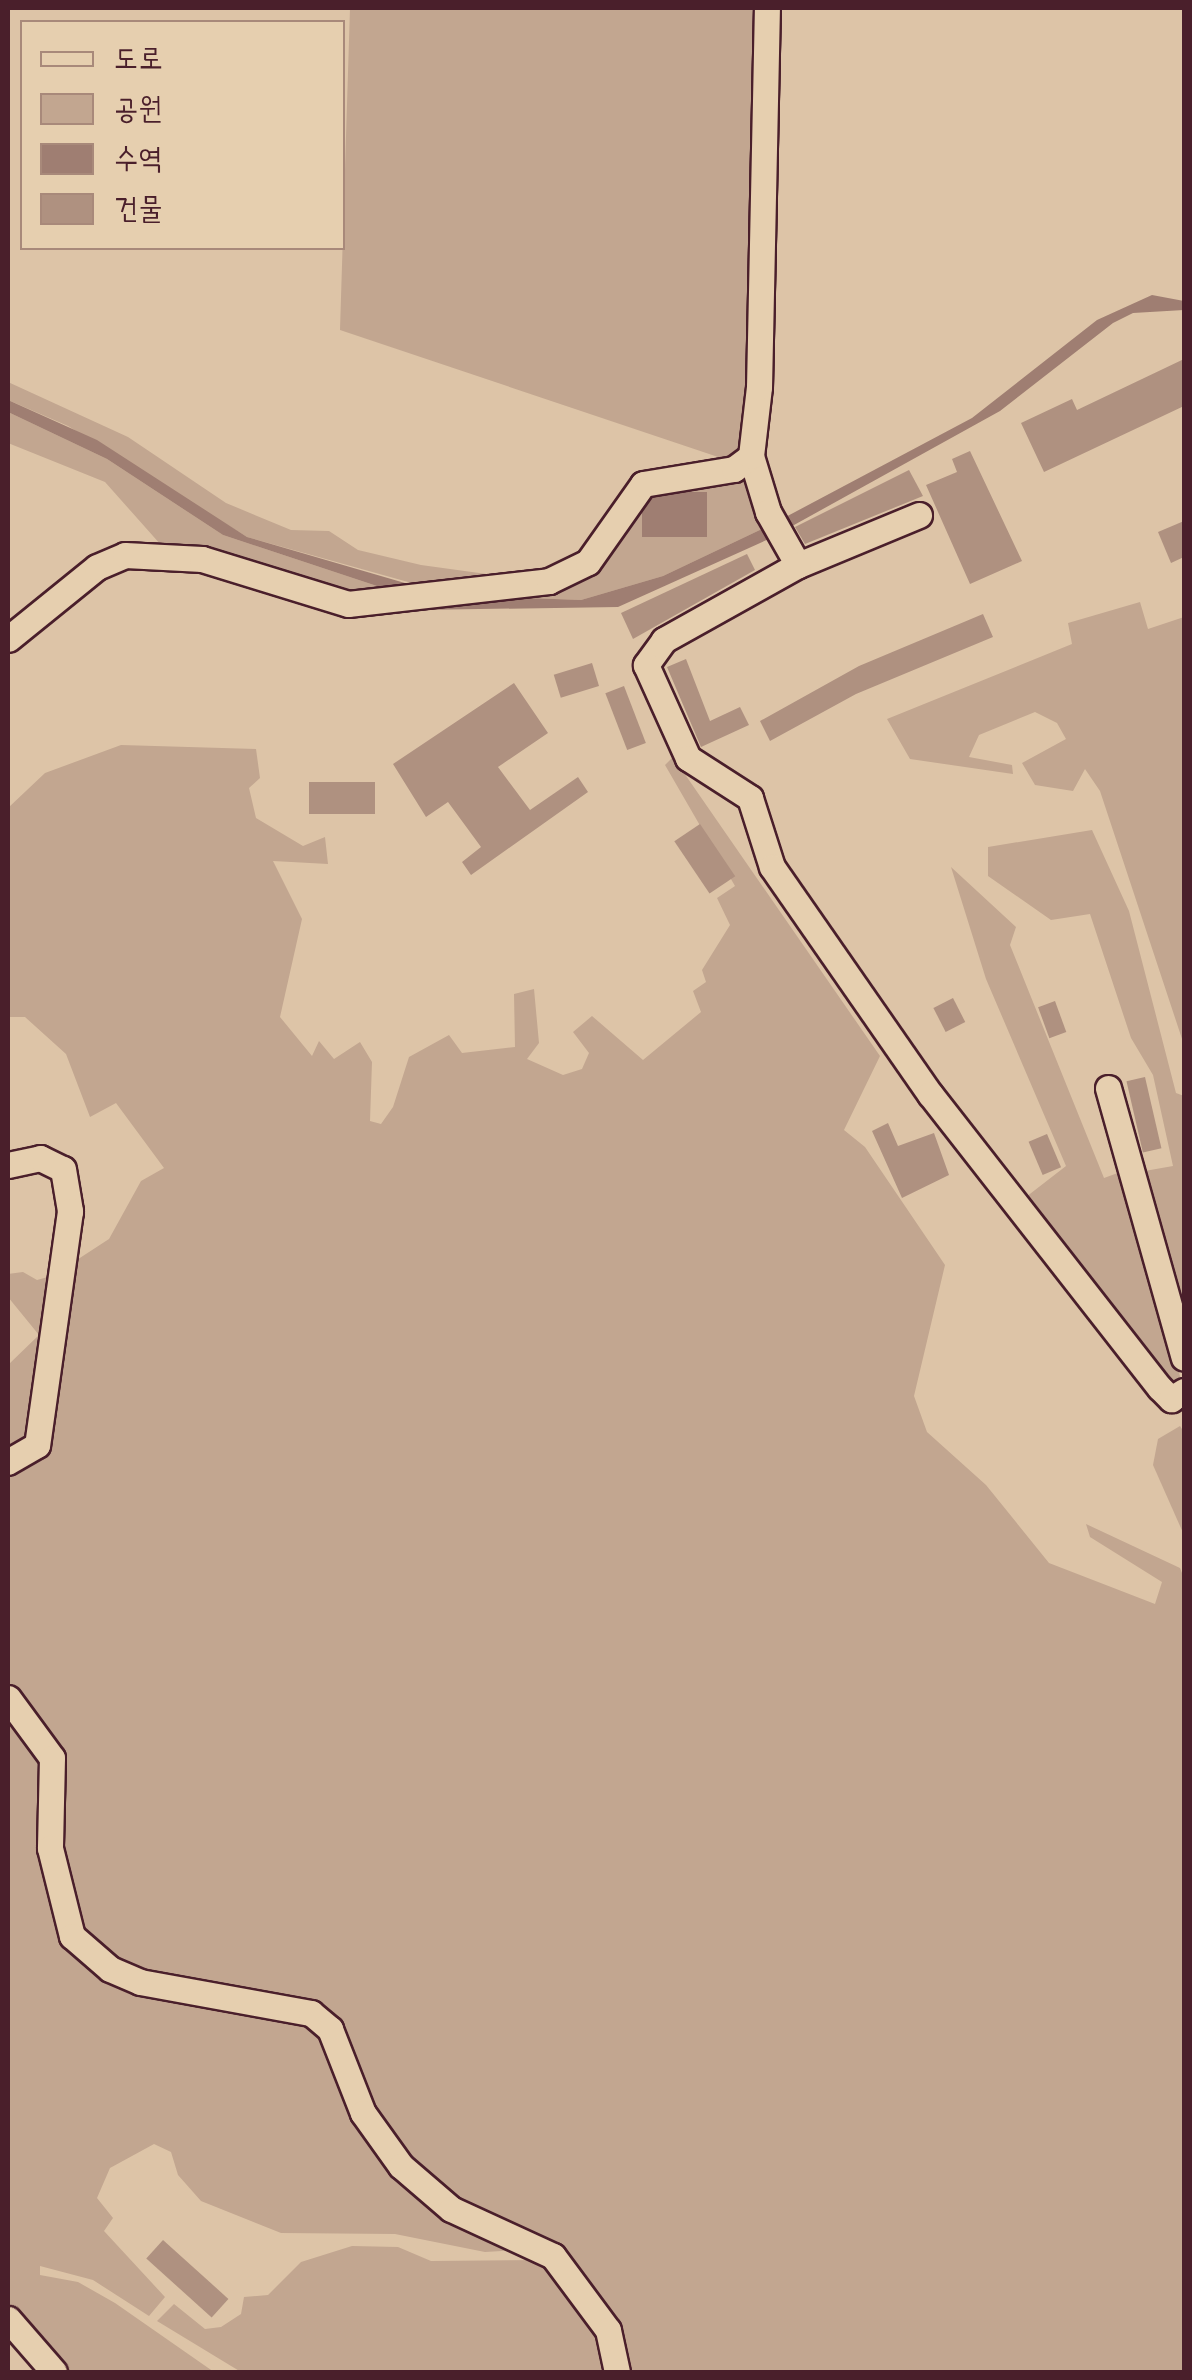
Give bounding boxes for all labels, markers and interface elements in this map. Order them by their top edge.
legend [20,20,345,250]
text: 도로 [114,38,162,80]
text: 공원 [114,88,162,130]
text: 수역 [114,138,162,180]
text: 건물 [114,188,162,230]

